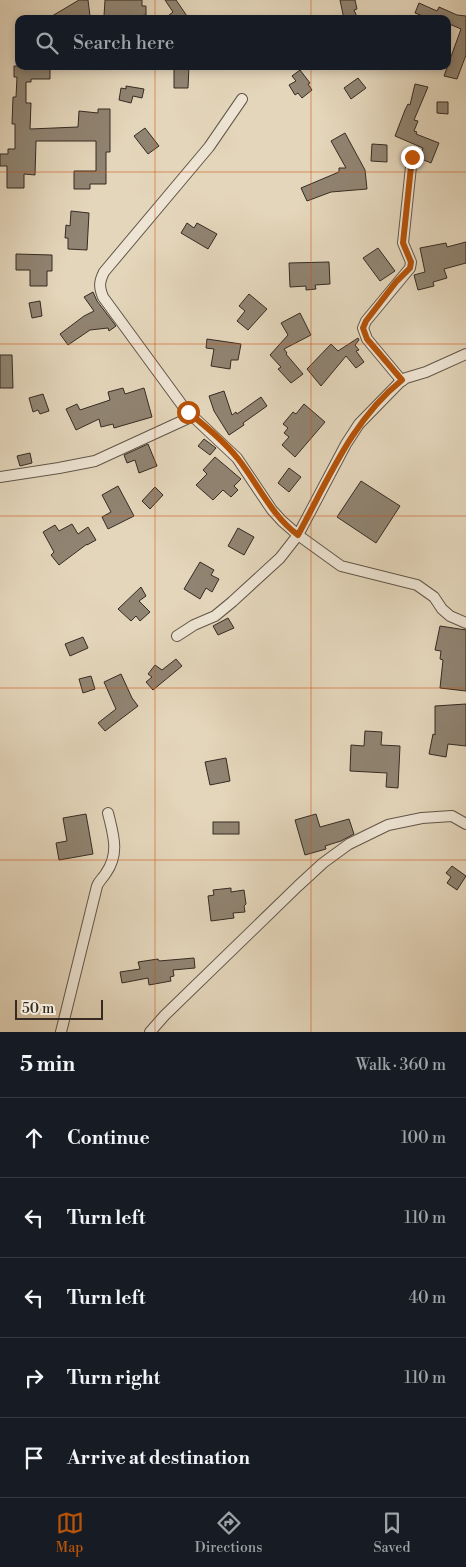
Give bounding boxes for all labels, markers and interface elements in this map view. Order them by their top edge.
search box [15,15,451,70]
icon: search [33,29,61,57]
text: Search here [73,31,174,55]
route end [401,146,424,169]
route start [177,401,200,424]
scale bar [15,997,102,1020]
text: 50 m [22,1000,54,1018]
text: 5 min [20,1052,75,1078]
text: Walk · 360 m [356,1055,446,1075]
icon: ahead [20,1124,48,1152]
text: Continue [67,1126,150,1150]
text: 100 m [401,1128,446,1148]
icon: left [20,1204,48,1232]
text: Turn left [67,1206,146,1230]
text: 110 m [404,1208,446,1228]
icon: left [20,1284,48,1312]
text: Turn left [67,1286,146,1310]
text: 40 m [409,1288,446,1308]
icon: right [20,1364,48,1392]
text: Turn right [67,1366,160,1390]
text: 110 m [404,1368,446,1388]
icon: arrive [20,1444,48,1472]
text: Arrive at destination [67,1446,250,1470]
tab: Map [56,1509,84,1557]
tab: Directions [195,1509,262,1557]
tab: Saved [374,1509,410,1557]

